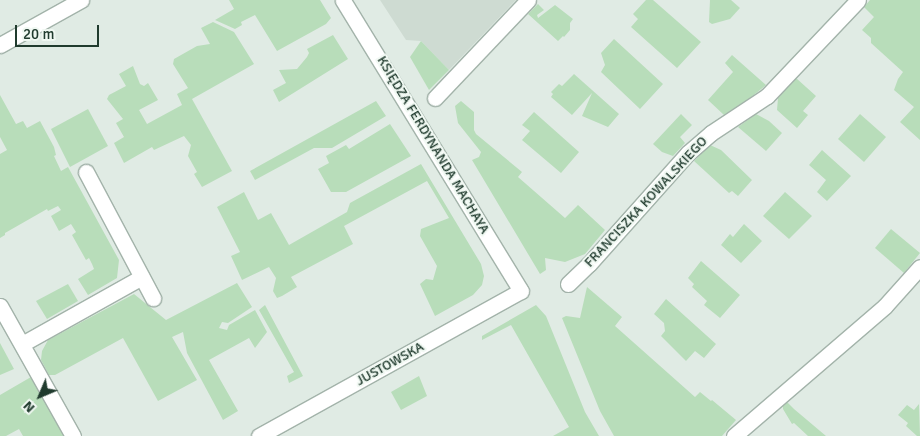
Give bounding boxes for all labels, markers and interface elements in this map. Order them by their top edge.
scale bar [18,15,101,47]
text: 20 m [23,25,54,43]
street label: KSIĘDZA FERDYNANDA MACHAYA [373,53,493,237]
street label: FRANCISZKA KOWALSKIEGO [581,133,711,271]
street label: JUSTOWSKA [353,338,427,390]
north arrow [15,371,65,421]
text: N [20,398,38,416]

